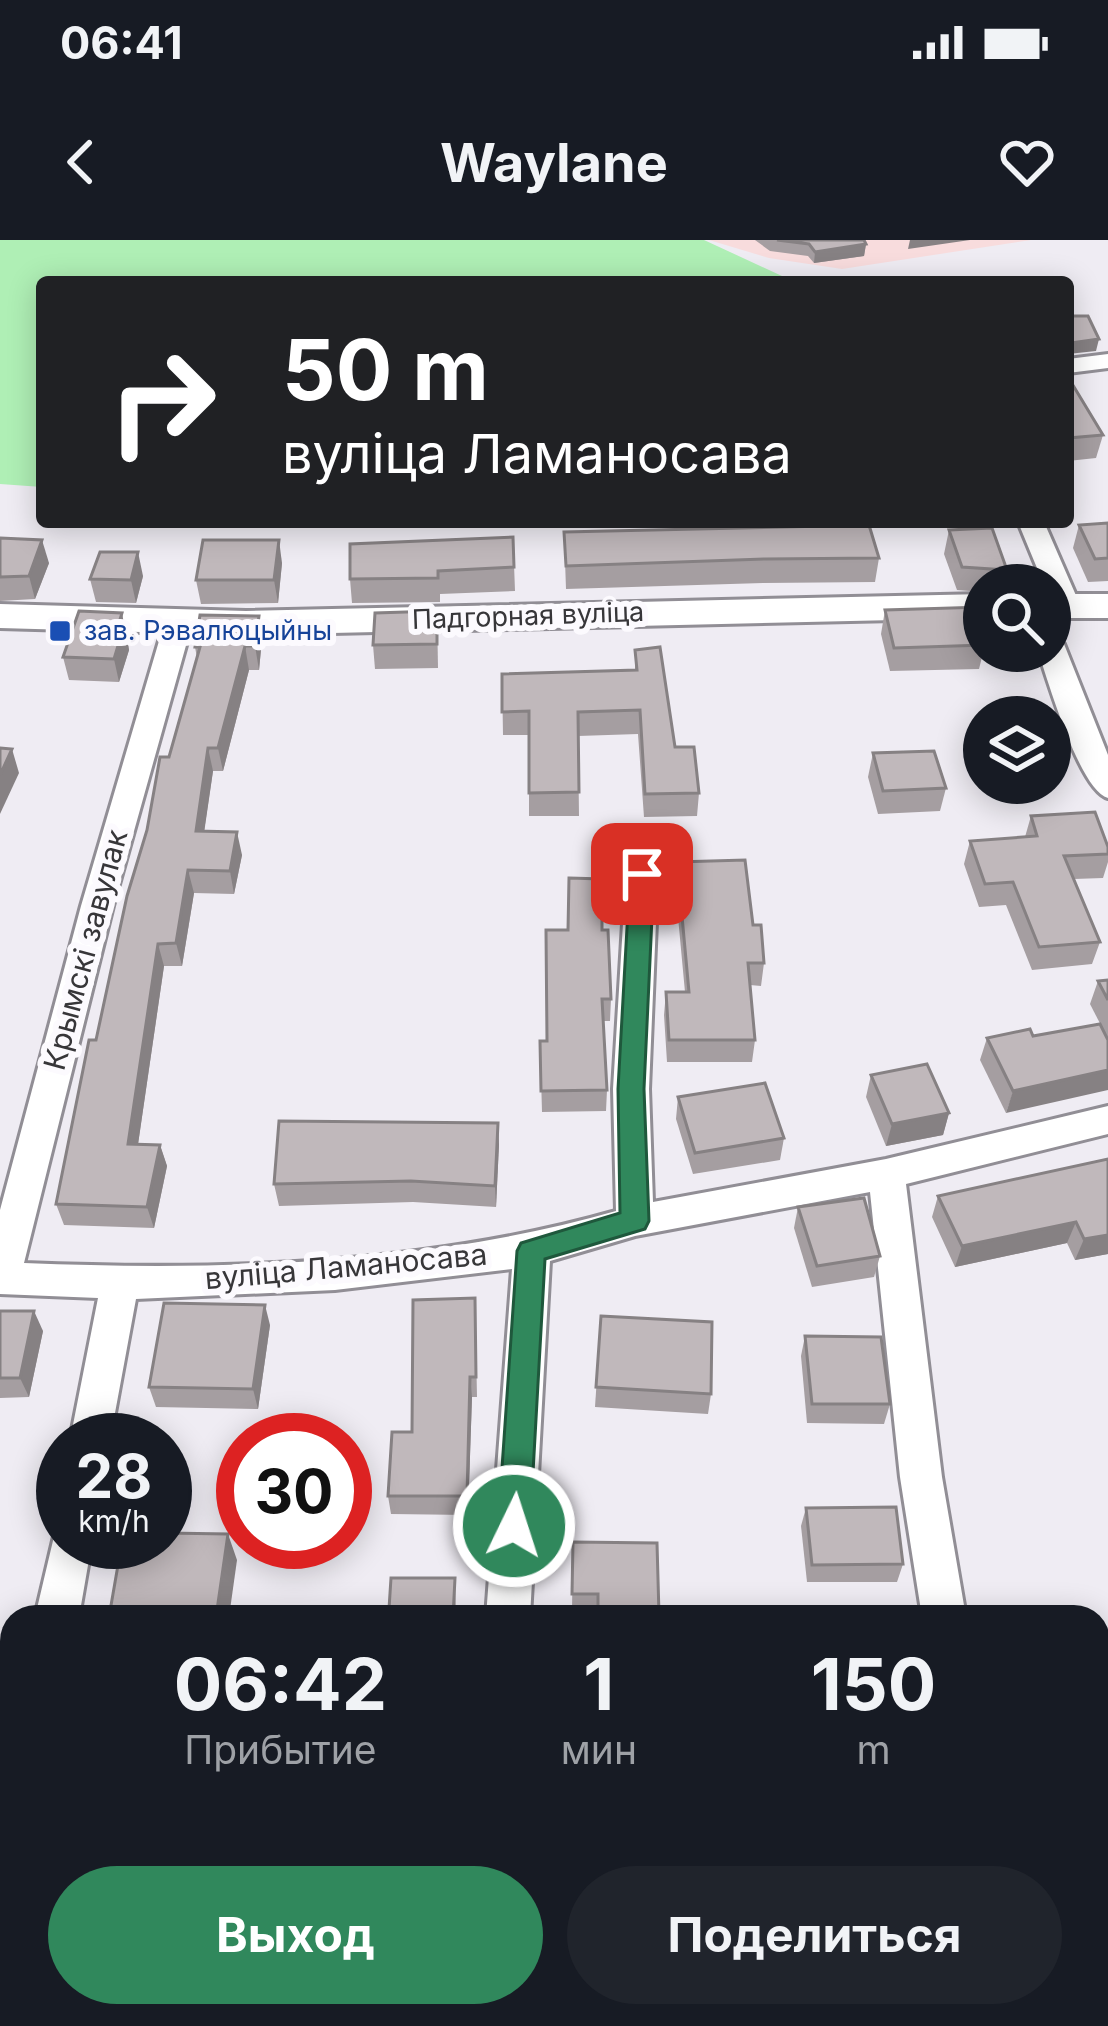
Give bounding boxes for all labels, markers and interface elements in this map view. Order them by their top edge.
text: 06:41 [60,15,183,70]
icon: back [48,129,114,195]
icon: heart [994,129,1060,195]
text: Waylane [440,130,668,195]
text: 50 m [282,319,489,420]
icon: right [84,324,240,480]
text: вуліца Ламаносава [282,421,792,486]
map controls [963,564,1071,804]
button: search [963,564,1071,672]
street label: Падгорная вуліца [411,595,645,636]
place label: зав. Рэвалюцыйны [84,614,332,647]
marker: зав. Рэвалюцыйны [47,618,73,644]
button: layers [963,696,1071,804]
pin [591,823,693,925]
street label: Крымскі завулак [36,826,134,1074]
icon: arrive [609,841,675,907]
street label: вуліца Ламаносава [203,1236,489,1296]
speed limit sign: 30 [216,1413,372,1569]
text: 28 [76,1440,152,1512]
position arrow [451,1463,577,1589]
text: km/h [78,1503,150,1539]
text: 06:42 [174,1640,387,1727]
text: 1 [583,1640,614,1727]
text: 150 [811,1640,936,1727]
text: Прибытие [184,1726,377,1773]
text: мин [561,1726,637,1773]
text: m [856,1726,891,1773]
button: Выход [48,1866,543,2004]
button: Поделиться [567,1866,1062,2004]

